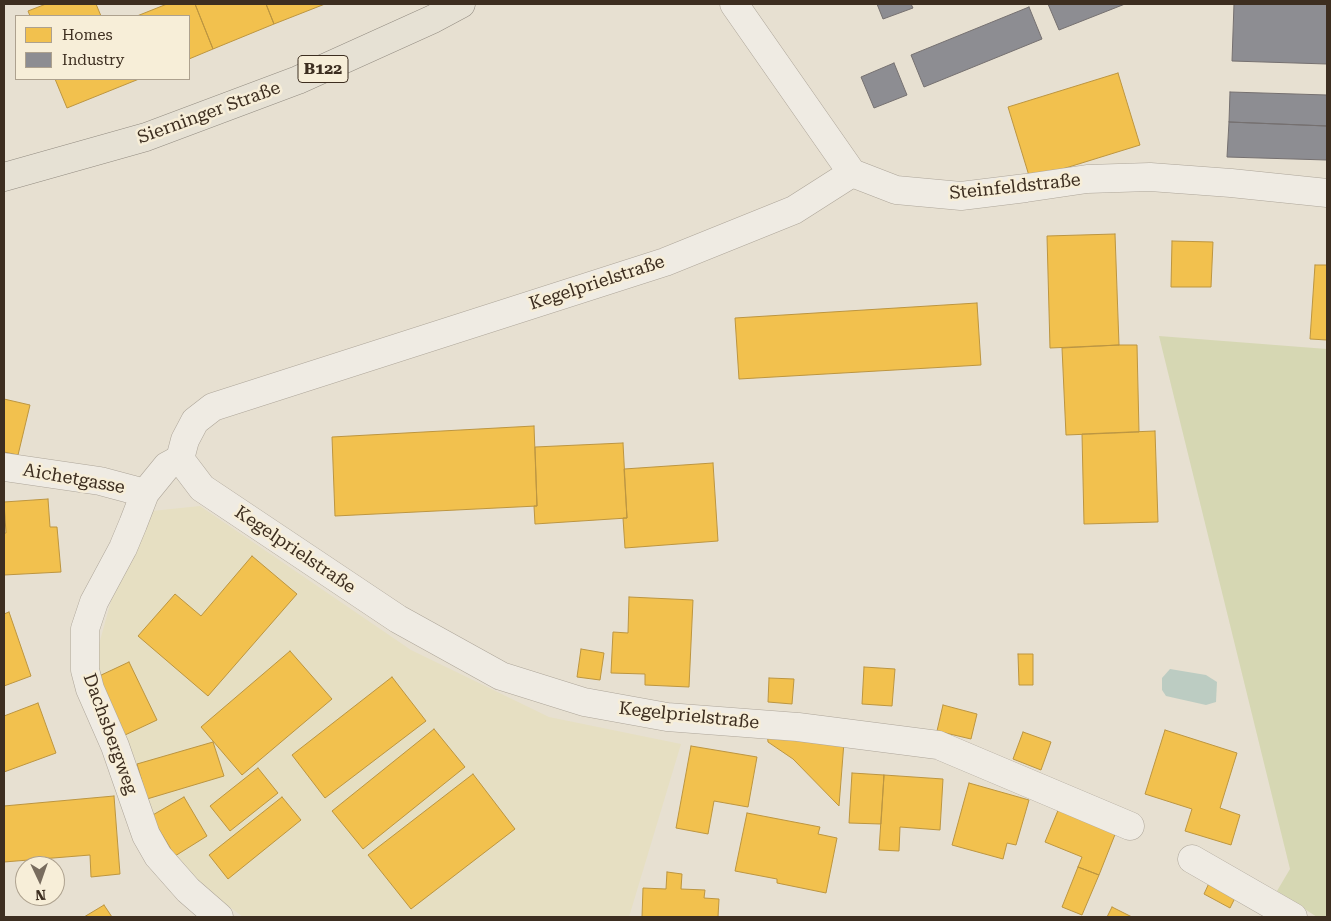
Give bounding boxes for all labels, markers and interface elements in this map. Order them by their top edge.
legend [15,15,190,80]
text: Homes [62,26,113,44]
text: Industry [62,51,124,69]
road number: B122 [298,56,348,82]
street label: Sierninger Straße [134,77,284,149]
street label: Steinfeldstraße [948,169,1082,205]
street label: Kegelprielstraße [527,251,667,315]
street label: Aichetgasse [21,459,127,499]
street label: Kegelprielstraße [230,502,360,598]
street label: Dachsbergweg [78,670,142,798]
street label: Kegelprielstraße [618,698,760,734]
north arrow [15,856,65,906]
text: N [35,887,47,903]

